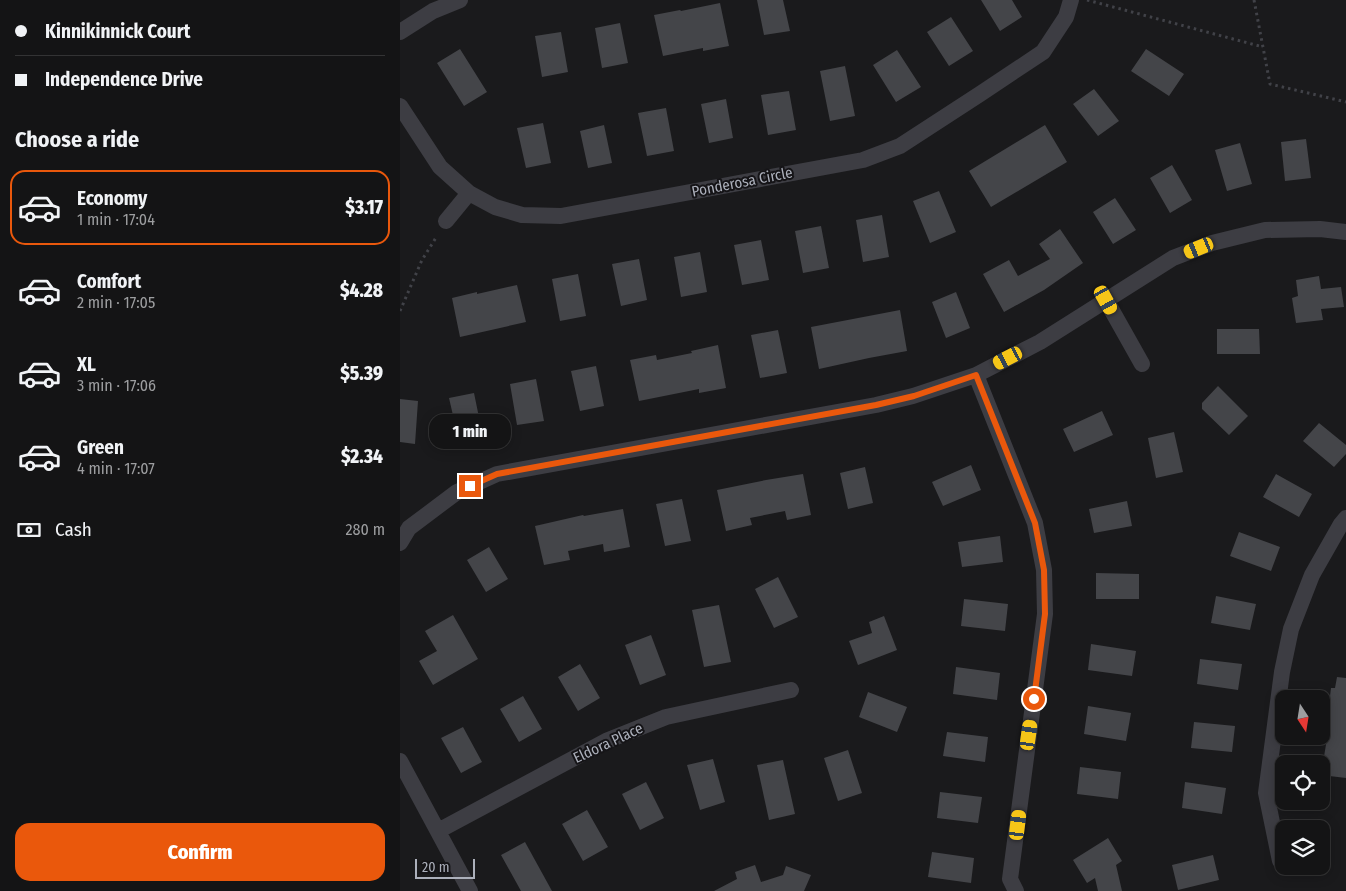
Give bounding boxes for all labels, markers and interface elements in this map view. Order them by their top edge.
text: Kinnikinnick Court [45,20,190,43]
text: Independence Drive [45,68,203,91]
text: Choose a ride [15,126,139,153]
street label: Ponderosa Circle [690,163,794,201]
icon: car [17,185,62,230]
text: Economy [77,187,147,210]
text: $3.17 [345,196,383,219]
text: 1 min · 17:04 [77,210,155,229]
car [1182,235,1215,261]
icon: car [17,268,62,313]
text: Comfort [77,270,141,293]
text: $4.28 [340,279,383,302]
car [1092,283,1119,317]
text: 2 min · 17:05 [77,293,155,312]
car [991,345,1024,371]
icon: car [17,351,62,396]
text: XL [77,353,96,376]
text: $5.39 [340,362,383,385]
text: 3 min · 17:06 [77,376,156,395]
callout: 1 min [429,414,511,448]
text: 1 min [453,422,487,441]
icon: car [17,434,62,479]
text: Green [77,436,124,459]
text: $2.34 [341,445,383,468]
text: 4 min · 17:07 [77,459,155,478]
route end [459,475,481,497]
icon: cash [15,516,43,544]
text: Cash [55,518,92,541]
text: 280 m [346,520,385,539]
route start [1023,688,1045,710]
north arrow [1275,690,1330,745]
map controls [1275,690,1330,875]
street label: Eldora Place [570,719,646,767]
car [1019,719,1038,751]
button: locate [1275,755,1330,810]
car [1008,809,1027,841]
button: layers [1275,820,1330,875]
button: Confirm [15,823,385,881]
scale bar [415,856,475,879]
text: 20 m [422,859,450,876]

